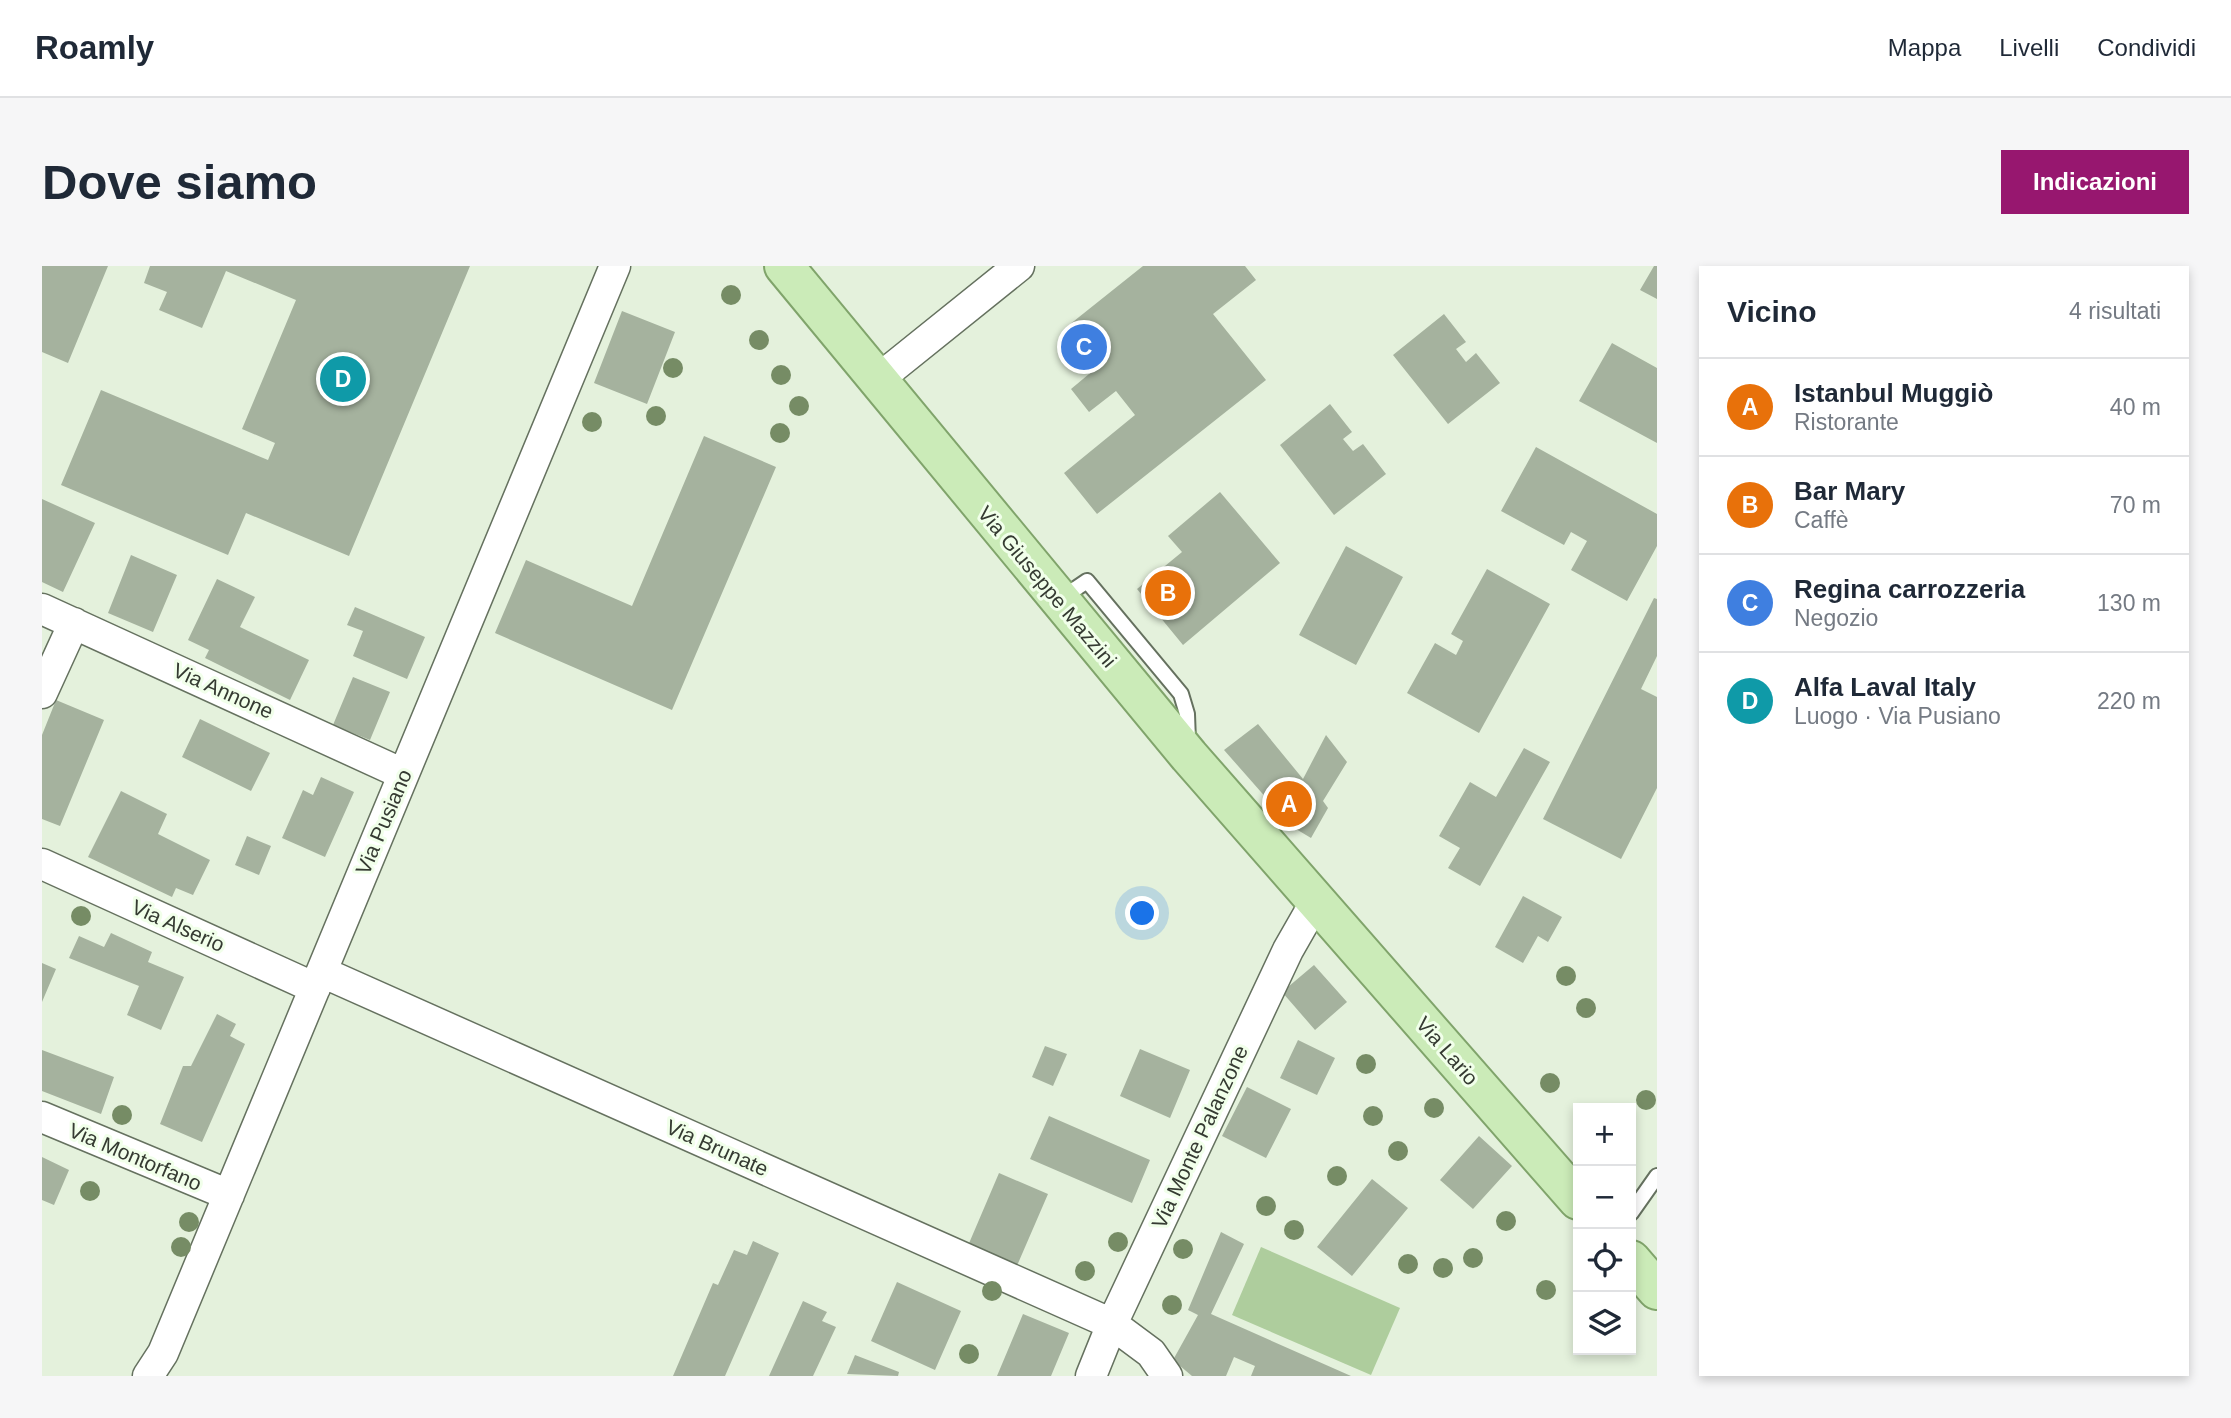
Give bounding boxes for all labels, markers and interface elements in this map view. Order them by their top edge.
text: Roamly [35,29,154,66]
text: Mappa [1888,34,1961,61]
text: Livelli [1999,34,2059,61]
text: Condividi [2097,34,2196,61]
button: Indicazioni [2001,150,2189,214]
text: Dove siamo [42,155,317,209]
text: Vicino [1727,295,1816,328]
text: 4 risultati [2069,298,2161,324]
pin: C [1061,321,1107,373]
pin: D [320,353,366,405]
text: Istanbul Muggiò [1794,378,1993,408]
text: A [1742,394,1758,420]
text: 40 m [2110,394,2161,420]
text: Ristorante [1794,409,1899,435]
text: Bar Mary [1794,476,1905,506]
text: B [1742,492,1758,518]
text: 70 m [2110,492,2161,518]
street label: Via Giuseppe Mazzini [973,502,1121,672]
text: Caffè [1794,507,1849,533]
pin: B [1145,567,1191,619]
text: Regina carrozzeria [1794,574,2025,604]
text: C [1742,590,1758,616]
text: 130 m [2097,590,2161,616]
text: Negozio [1794,605,1878,631]
street label: Via Annone [170,658,277,723]
text: Alfa Laval Italy [1794,672,1976,702]
text: D [1742,688,1758,714]
text: 220 m [2097,688,2161,714]
text: Luogo · Via Pusiano [1794,703,2001,729]
street label: Via Pusiano [351,766,416,878]
pin: A [1266,778,1312,830]
street label: Via Alserio [128,895,228,956]
your location [1125,896,1159,930]
street label: Via Lario [1412,1012,1483,1089]
street label: Via Monte Palanzone [1147,1042,1252,1232]
map controls [1573,1103,1636,1355]
button: + [1573,1103,1636,1166]
street label: Via Brunate [663,1115,772,1180]
street label: Via Montorfano [65,1118,205,1195]
button: − [1573,1166,1636,1229]
button: locate [1573,1229,1636,1292]
button: layers [1573,1292,1636,1355]

